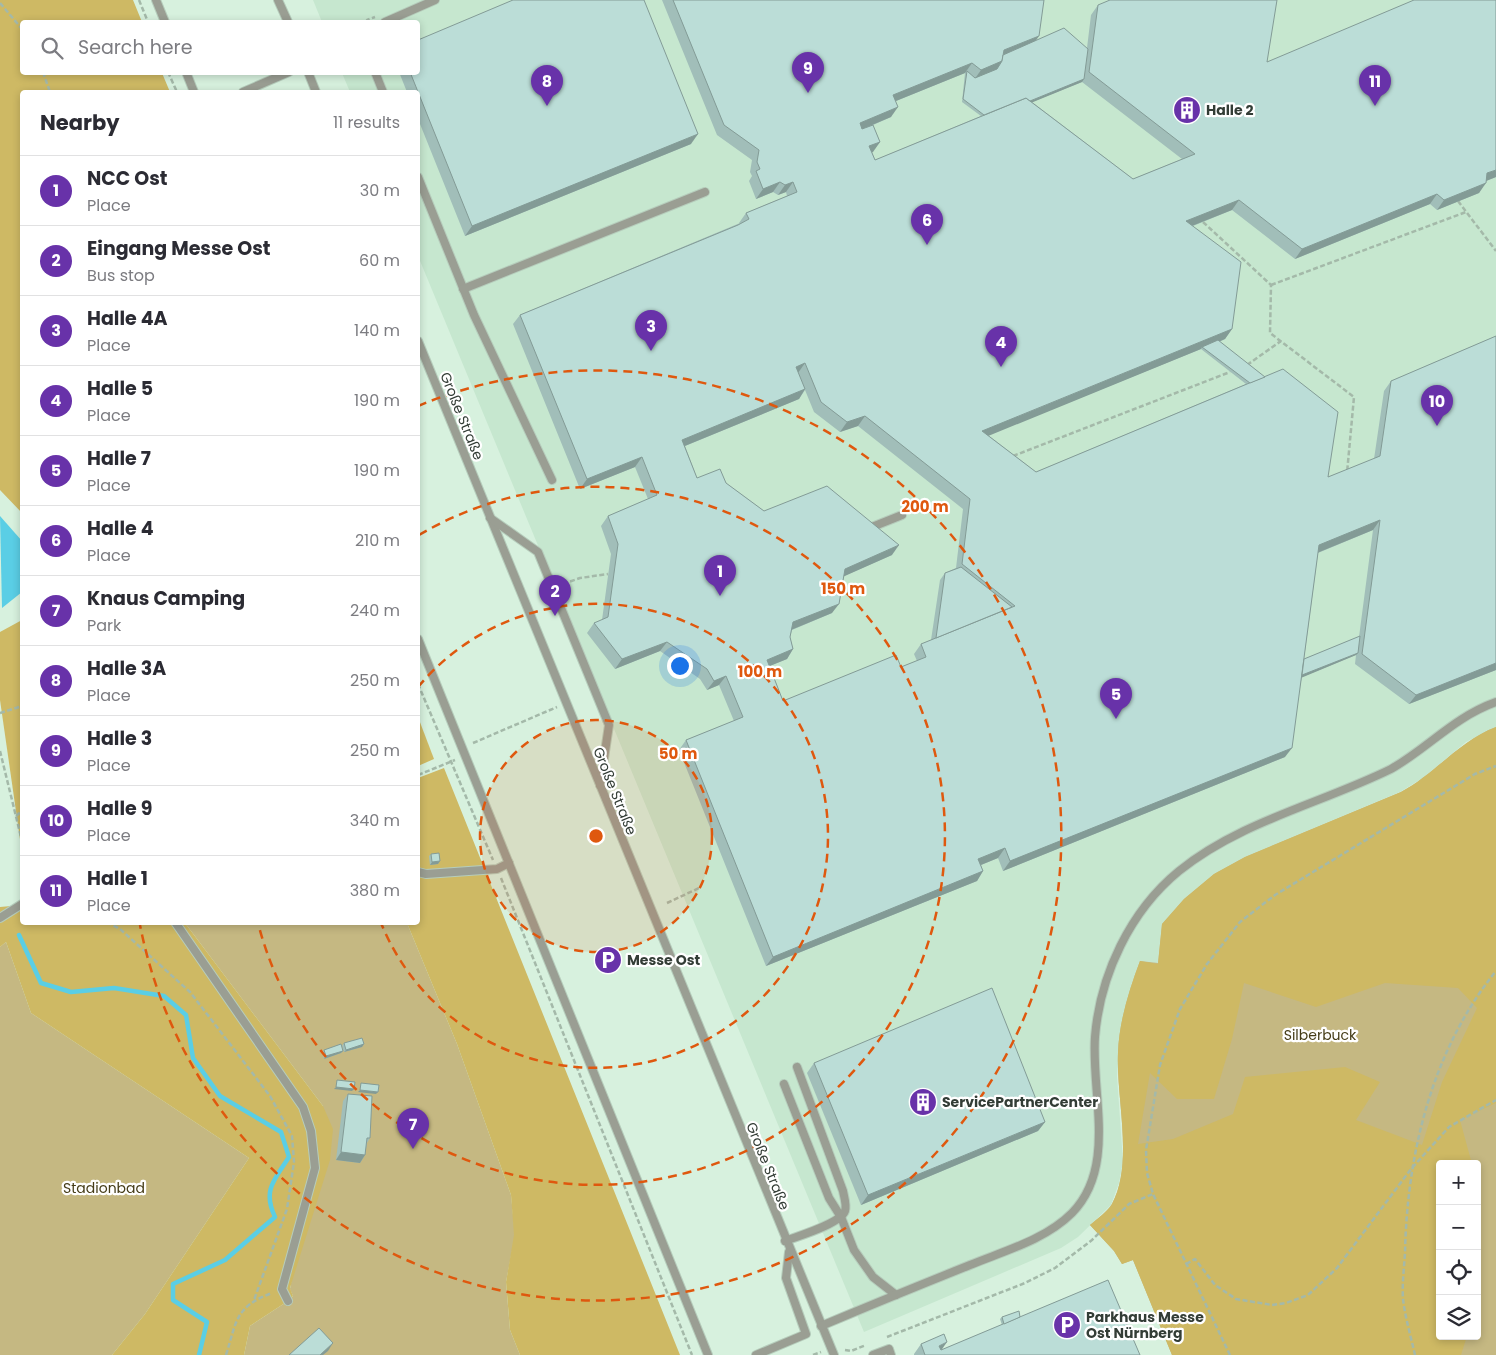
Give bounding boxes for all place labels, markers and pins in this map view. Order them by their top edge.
pin: 9 [792,52,824,93]
pin: 8 [531,65,563,106]
pin: 11 [1359,65,1391,106]
building icon: Halle 2 [1172,95,1202,125]
place label: Halle 2 [1206,100,1254,120]
pin: 6 [911,204,943,245]
pin: 3 [635,310,667,351]
pin: 4 [985,326,1017,367]
pin: 10 [1421,385,1453,426]
pin: 1 [704,555,736,596]
pin: 2 [539,575,571,616]
pin: 5 [1100,678,1132,719]
centre of rings [587,827,605,845]
parking icon: Messe Ost [593,945,623,975]
place label: Messe Ost [627,950,701,970]
building icon: ServicePartnerCenter [908,1087,938,1117]
place label: ServicePartnerCenter [942,1092,1098,1112]
pin: 7 [397,1108,429,1149]
place label: Parkhaus Messe Ost Nürnberg [1086,1307,1204,1343]
parking icon: Parkhaus Messe Ost Nürnberg [1052,1310,1082,1340]

